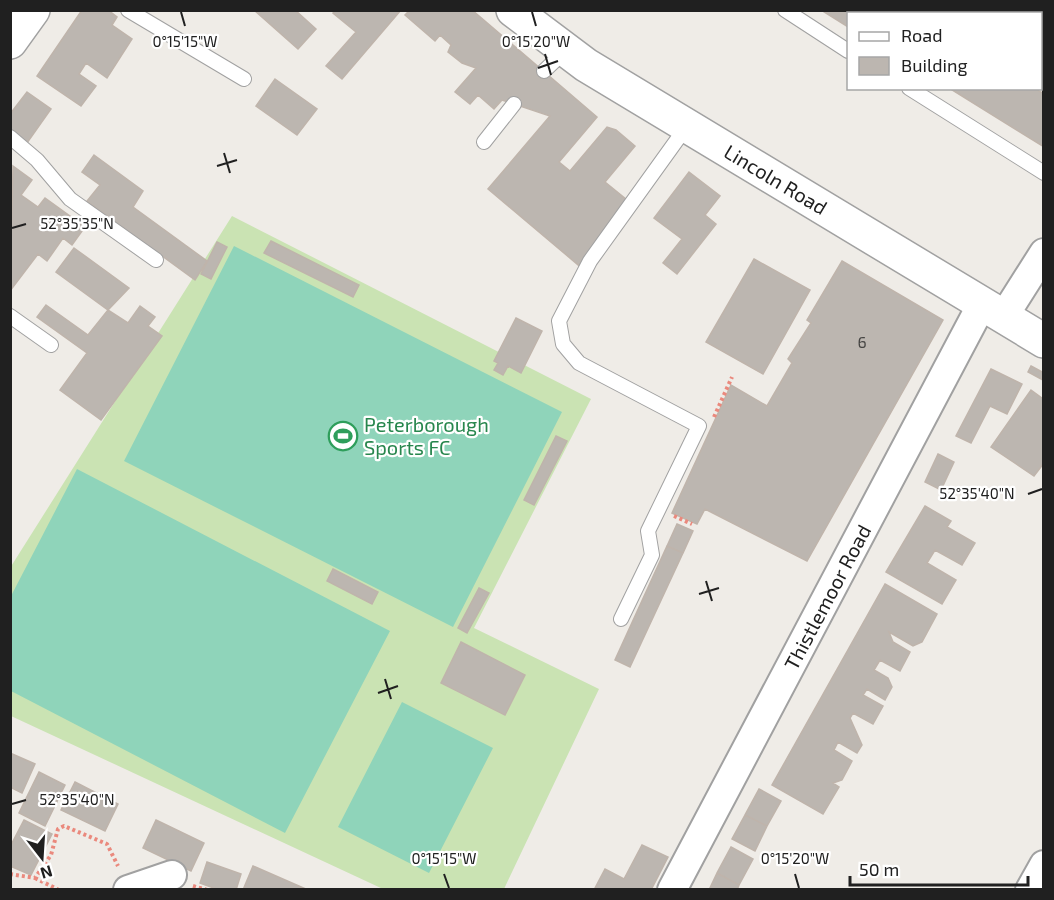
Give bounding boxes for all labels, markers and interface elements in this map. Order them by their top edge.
legend [847,12,1042,90]
text: Road [901,24,942,46]
text: 0°15'15"W [152,32,218,50]
text: 0°15'20"W [502,32,570,50]
text: Building [901,54,968,76]
street label: Lincoln Road [720,139,832,219]
text: 52°35'35"N [40,214,114,232]
house number: 6 [857,332,867,351]
place label: Peterborough Sports FC [364,412,489,459]
sports icon: Peterborough Sports FC [327,420,359,452]
text: 52°35'40"N [939,484,1015,502]
street label: Thistlemoor Road [779,520,875,674]
text: 52°35'40"N [39,790,115,808]
north arrow [12,828,72,888]
text: 0°15'15"W [411,849,477,867]
text: 0°15'20"W [761,849,829,867]
scale bar [850,849,1028,887]
text: 50 m [859,858,899,880]
text: N [38,862,55,884]

